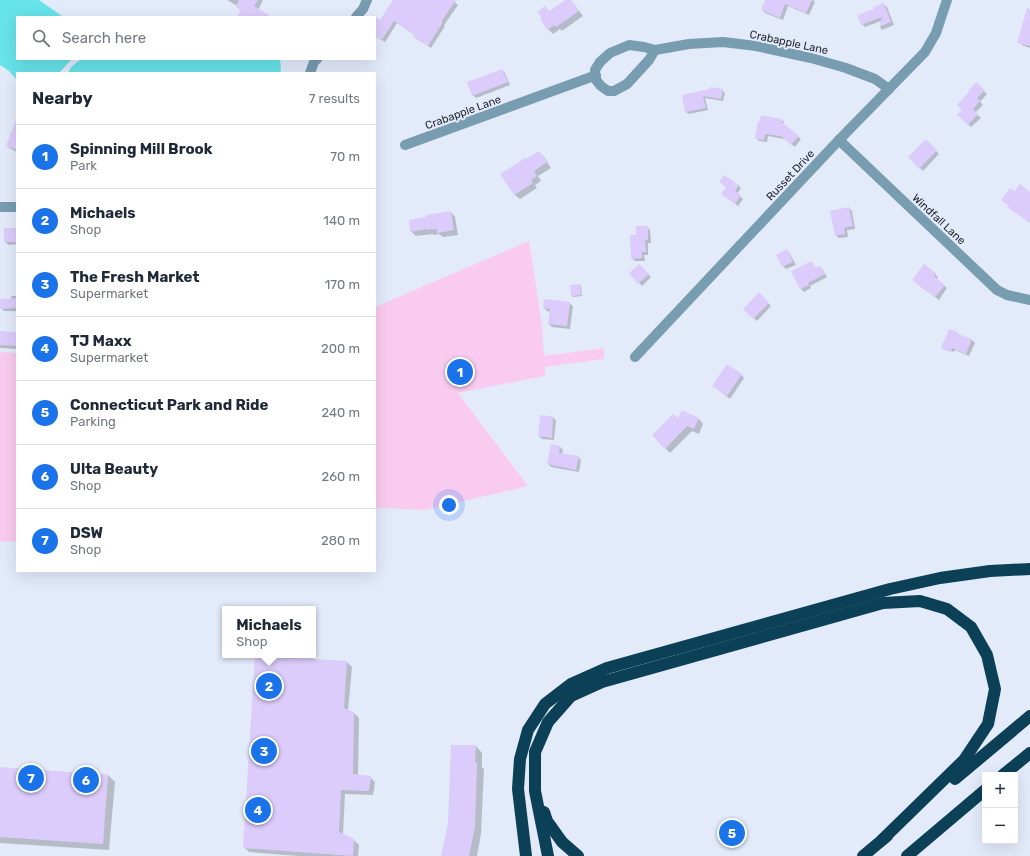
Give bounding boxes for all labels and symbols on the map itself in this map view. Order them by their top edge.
street label: Crabapple Lane [748,28,829,57]
street label: Crabapple Lane [423,93,503,132]
street label: Russet Drive [764,147,817,203]
street label: Windfall Lane [909,191,968,247]
pin: 1 [447,357,473,387]
your location [439,495,459,515]
pin: 2 [256,671,282,701]
pin: 3 [251,736,277,766]
pin: 7 [18,763,44,793]
pin: 6 [73,765,99,795]
pin: 4 [245,795,271,825]
pin: 5 [719,818,745,848]

